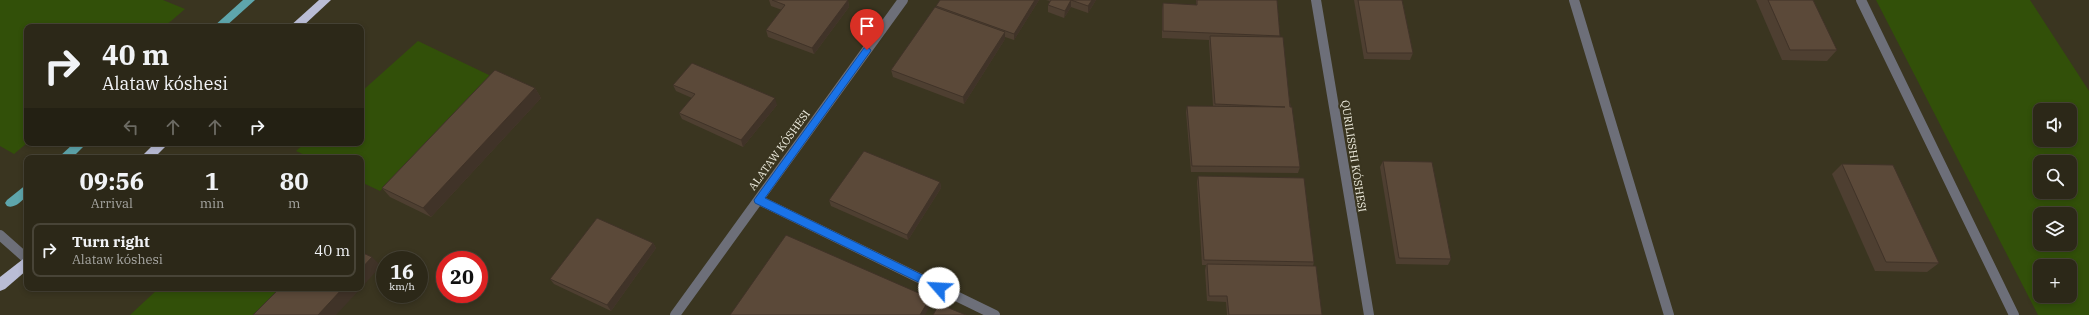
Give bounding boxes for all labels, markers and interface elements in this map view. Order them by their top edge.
pin [850,9,884,50]
icon: arrive [856,15,878,37]
text: 40 m [102,36,169,73]
icon: right [36,40,88,92]
text: Alataw kóshesi [102,72,228,95]
street label: QURILISSHI KÓSHESI [1338,99,1370,213]
map controls [2033,103,2077,303]
button: sound [2033,103,2077,147]
street label: ALATAW KÓSHESI [745,107,813,193]
icon: left [120,116,142,138]
icon: ahead [162,116,184,138]
icon: ahead [204,116,226,138]
icon: right [246,116,268,138]
button: search [2033,155,2077,199]
text: 09:56 [79,165,144,197]
text: 1 [205,165,219,197]
text: 80 [280,165,309,197]
text: Arrival [91,195,133,212]
text: min [200,195,224,212]
text: m [288,195,300,212]
button: layers [2033,207,2077,251]
text: Turn right [72,232,150,251]
icon: right [38,239,60,261]
text: 40 m [314,241,350,260]
text: Alataw kóshesi [72,251,163,268]
speed limit sign: 20 [436,251,488,303]
text: 16 [390,258,414,285]
button: + [2033,259,2077,303]
position arrow [918,267,960,309]
text: km/h [389,280,415,293]

